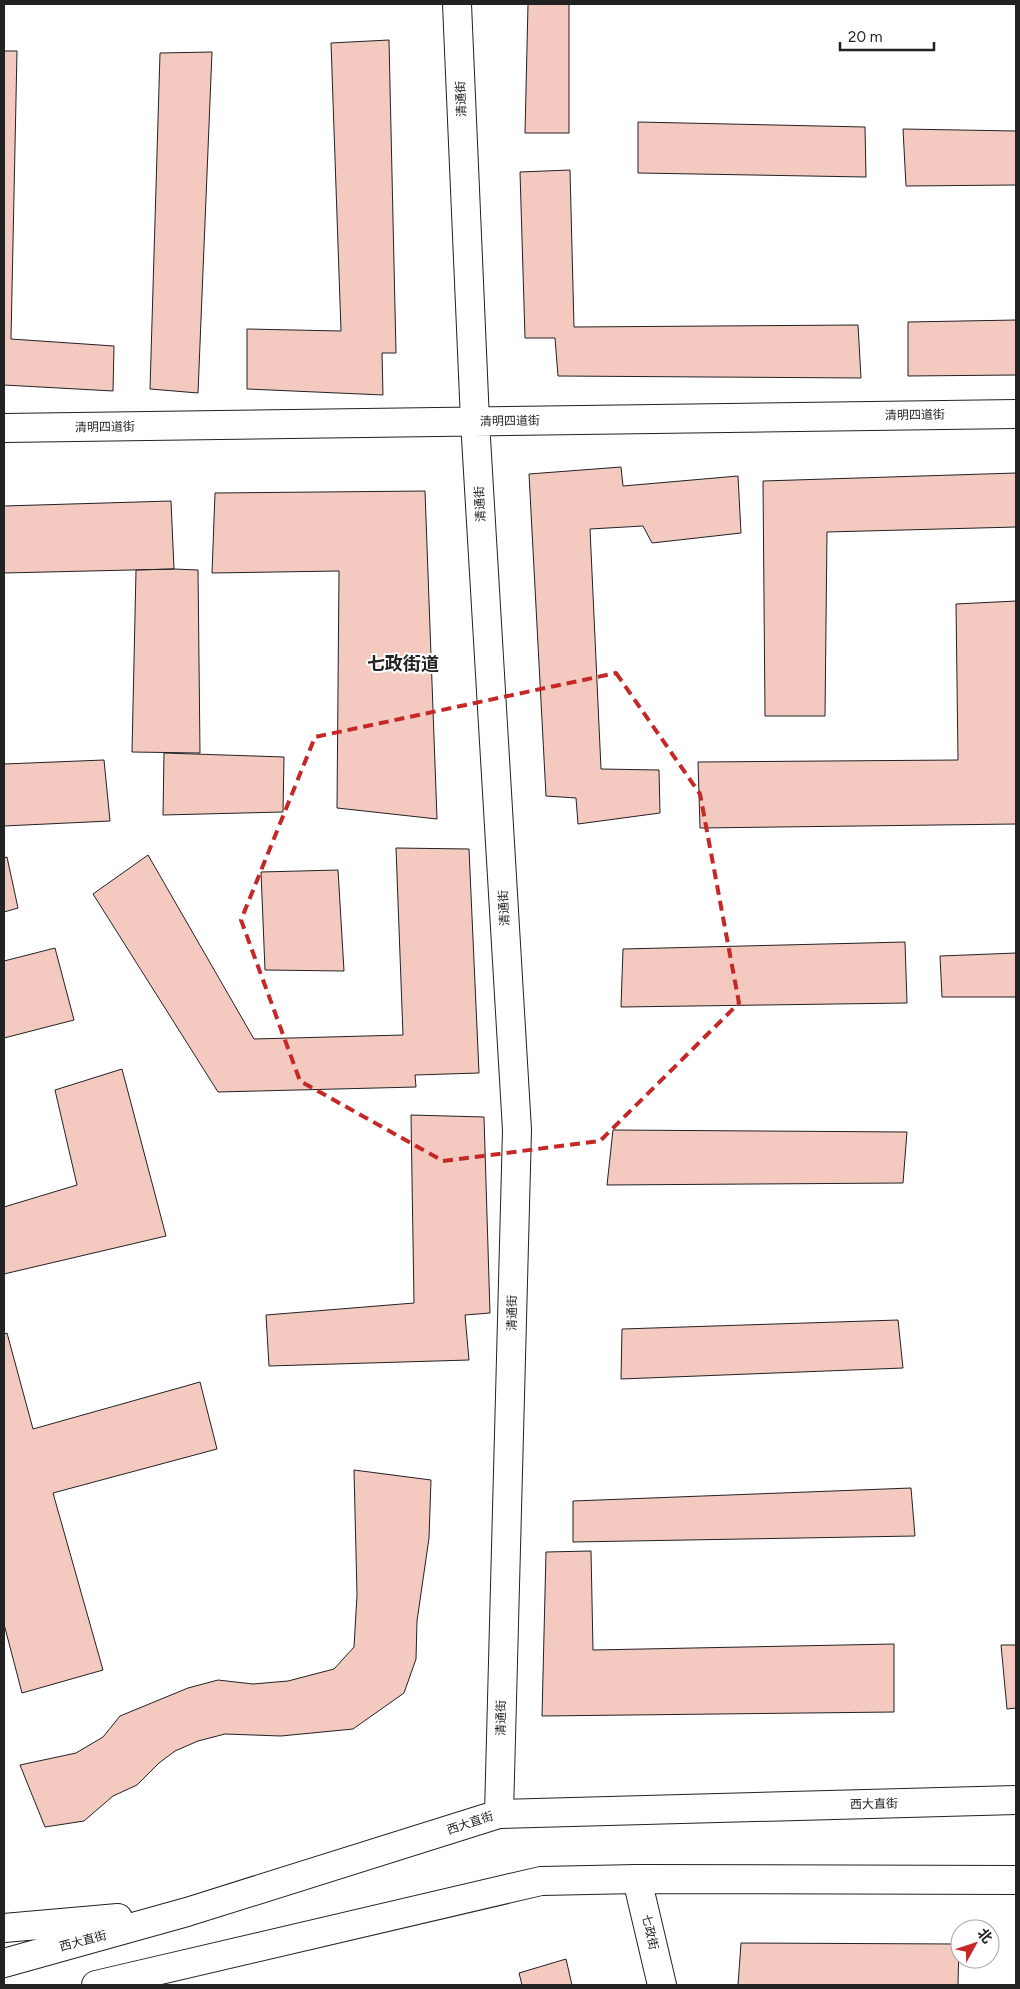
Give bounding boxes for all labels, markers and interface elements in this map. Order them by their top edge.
scale bar [840,20,934,52]
text: 20 m [848,28,882,46]
street label: 清通街 [453,81,469,117]
street label: 清明四道街 [885,407,945,423]
street label: 清明四道街 [480,413,540,429]
street label: 清明四道街 [75,419,135,435]
street label: 清通街 [472,486,488,522]
district label: 七政街道 [367,653,439,675]
street label: 清通街 [496,890,512,926]
street label: 清通街 [505,1295,519,1331]
street label: 清通街 [494,1700,508,1736]
street label: 西大直街 [850,1797,898,1811]
street label: 西大直街 [445,1809,495,1837]
street label: 七政街 [639,1913,661,1951]
north arrow [950,1919,1000,1969]
text: 北 [974,1925,996,1947]
street label: 西大直街 [58,1928,108,1954]

